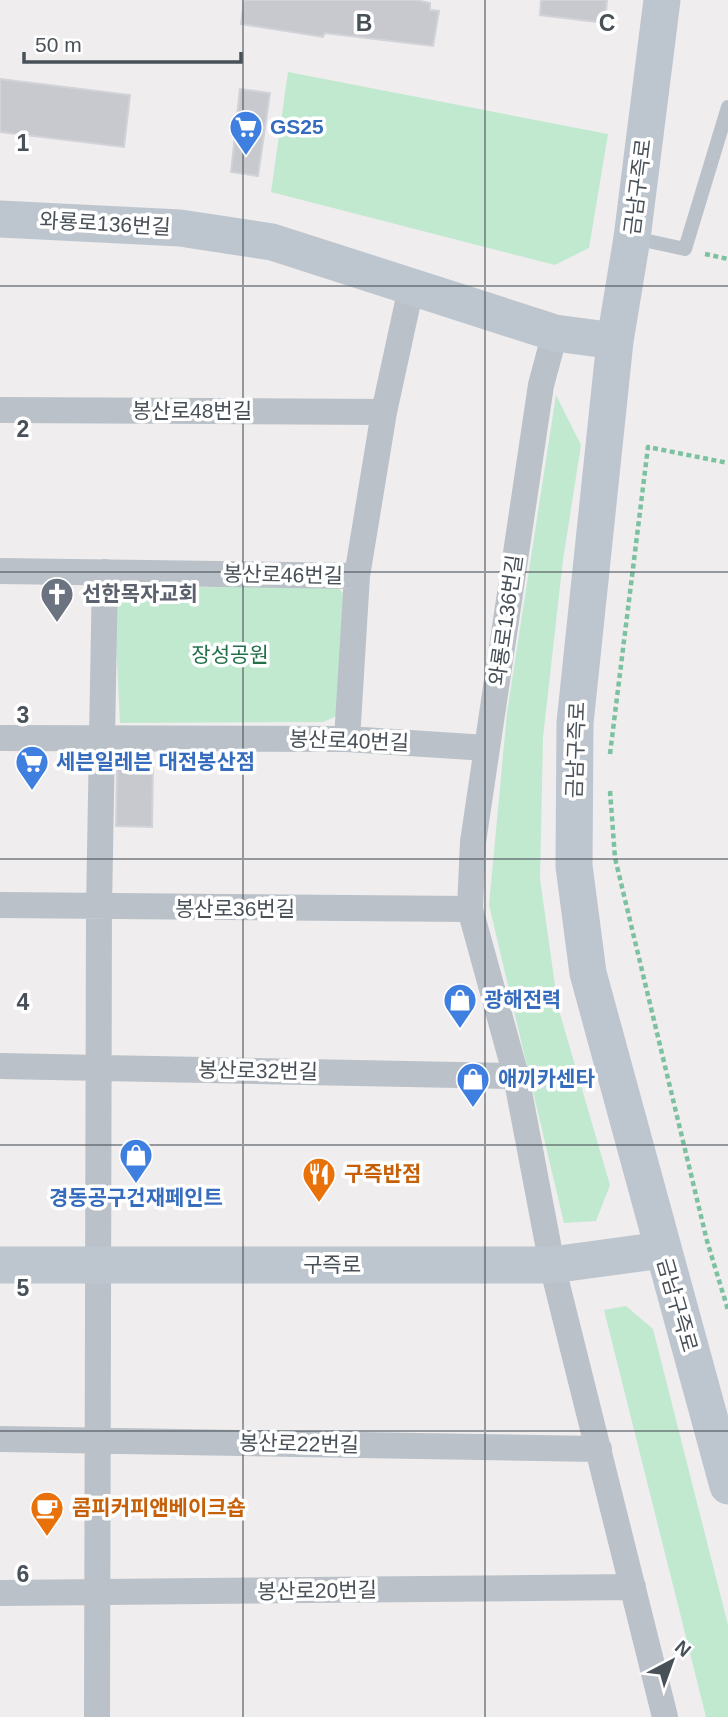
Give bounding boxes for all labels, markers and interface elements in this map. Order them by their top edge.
text: B [356,10,372,36]
text: C [599,10,615,36]
scale bar [24,21,242,65]
text: 50 m [35,33,82,56]
supermarket icon: GS25 [227,108,265,157]
place label: GS25 [270,115,324,138]
text: 1 [17,130,30,156]
street label: 금남구즉로 [620,138,655,236]
street label: 와룡로136번길 [39,209,171,238]
street label: 봉산로48번길 [132,399,252,422]
text: 2 [17,416,29,442]
street label: 와룡로136번길 [485,553,526,687]
street label: 봉산로46번길 [223,562,343,587]
church icon: 선한목자교회 [38,575,76,624]
place label: 선한목자교회 [82,582,198,605]
park label: 장성공원 [191,643,269,666]
street label: 금남구즉로 [562,701,589,799]
text: 3 [17,702,29,728]
street label: 봉산로40번길 [289,727,409,754]
supermarket icon: 세븐일레븐 대전봉산점 [13,743,51,792]
place label: 세븐일레븐 대전봉산점 [56,750,255,773]
street label: 봉산로36번길 [175,897,295,920]
shop icon: 광해전력 [441,981,479,1030]
place label: 광해전력 [484,988,561,1011]
text: 4 [17,989,30,1015]
street label: 봉산로32번길 [198,1058,318,1083]
shop icon: 애끼카센타 [454,1060,492,1109]
place label: 애끼카센타 [498,1067,595,1090]
shop icon: 경동공구건재페인트 [117,1136,155,1185]
restaurant icon: 구즉반점 [300,1155,338,1204]
place label: 구즉반점 [344,1162,421,1185]
place label: 경동공구건재페인트 [49,1186,223,1209]
street label: 구즉로 [303,1253,361,1276]
street label: 금남구즉로 [653,1255,702,1354]
text: 5 [17,1275,30,1301]
street label: 봉산로22번길 [239,1431,359,1456]
cafe icon: 콤피커피앤베이크숍 [28,1489,66,1538]
place label: 콤피커피앤베이크숍 [72,1496,246,1519]
text: 6 [17,1561,29,1587]
street label: 봉산로20번길 [257,1578,377,1603]
north arrow [637,1626,707,1696]
text: N [671,1636,695,1661]

